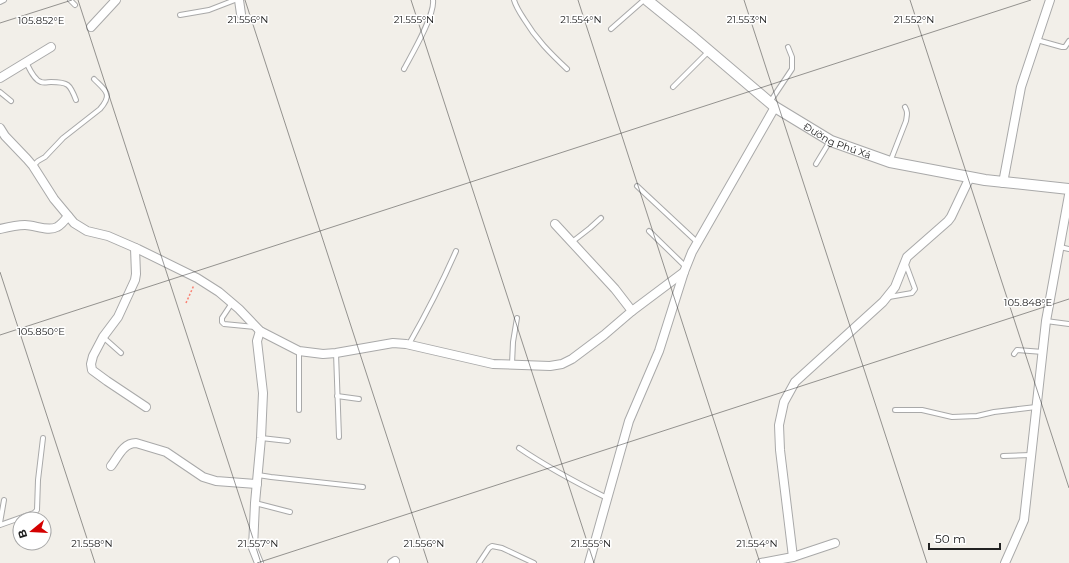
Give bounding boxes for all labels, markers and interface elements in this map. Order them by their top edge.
text: 21.556°N [228,13,268,26]
text: 21.555°N [394,13,434,26]
text: 21.554°N [560,13,602,26]
text: 21.553°N [727,13,767,26]
text: 21.552°N [894,13,934,26]
text: 105.852°E [18,14,65,27]
street label: Đường Phú Xá [801,119,873,161]
text: 105.848°E [1004,296,1053,309]
text: 105.850°E [17,325,65,338]
north arrow [12,511,52,551]
scale bar [929,525,1000,551]
text: B [15,528,30,540]
text: 50 m [935,531,966,546]
text: 21.558°N [71,537,113,550]
text: 21.557°N [238,537,278,550]
text: 21.556°N [404,537,444,550]
text: 21.555°N [571,537,611,550]
text: 21.554°N [736,537,778,550]

